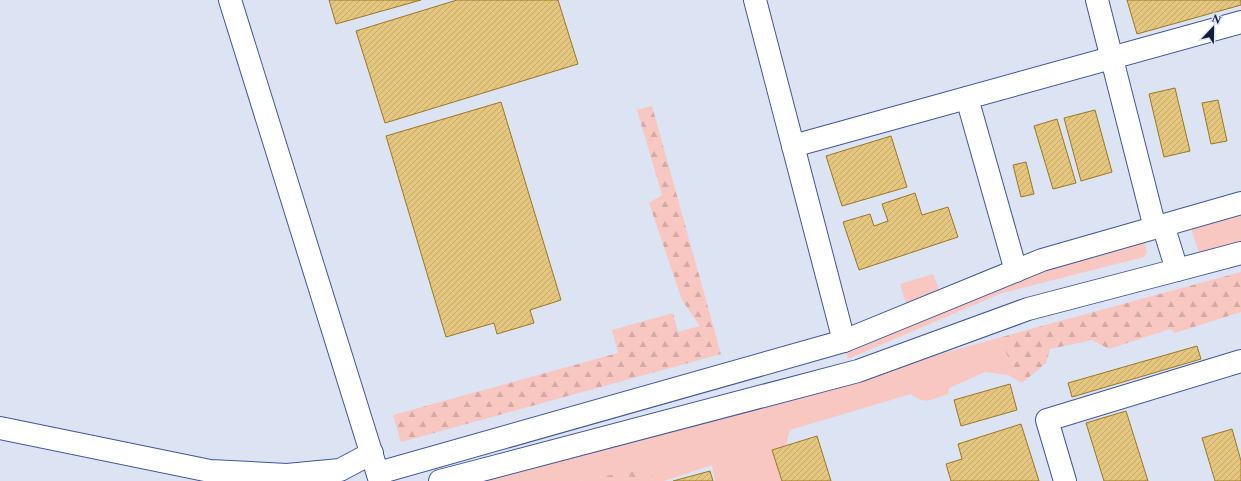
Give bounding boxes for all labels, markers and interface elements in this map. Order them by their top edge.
north arrow [1193,8,1233,48]
text: N [1209,10,1224,29]

